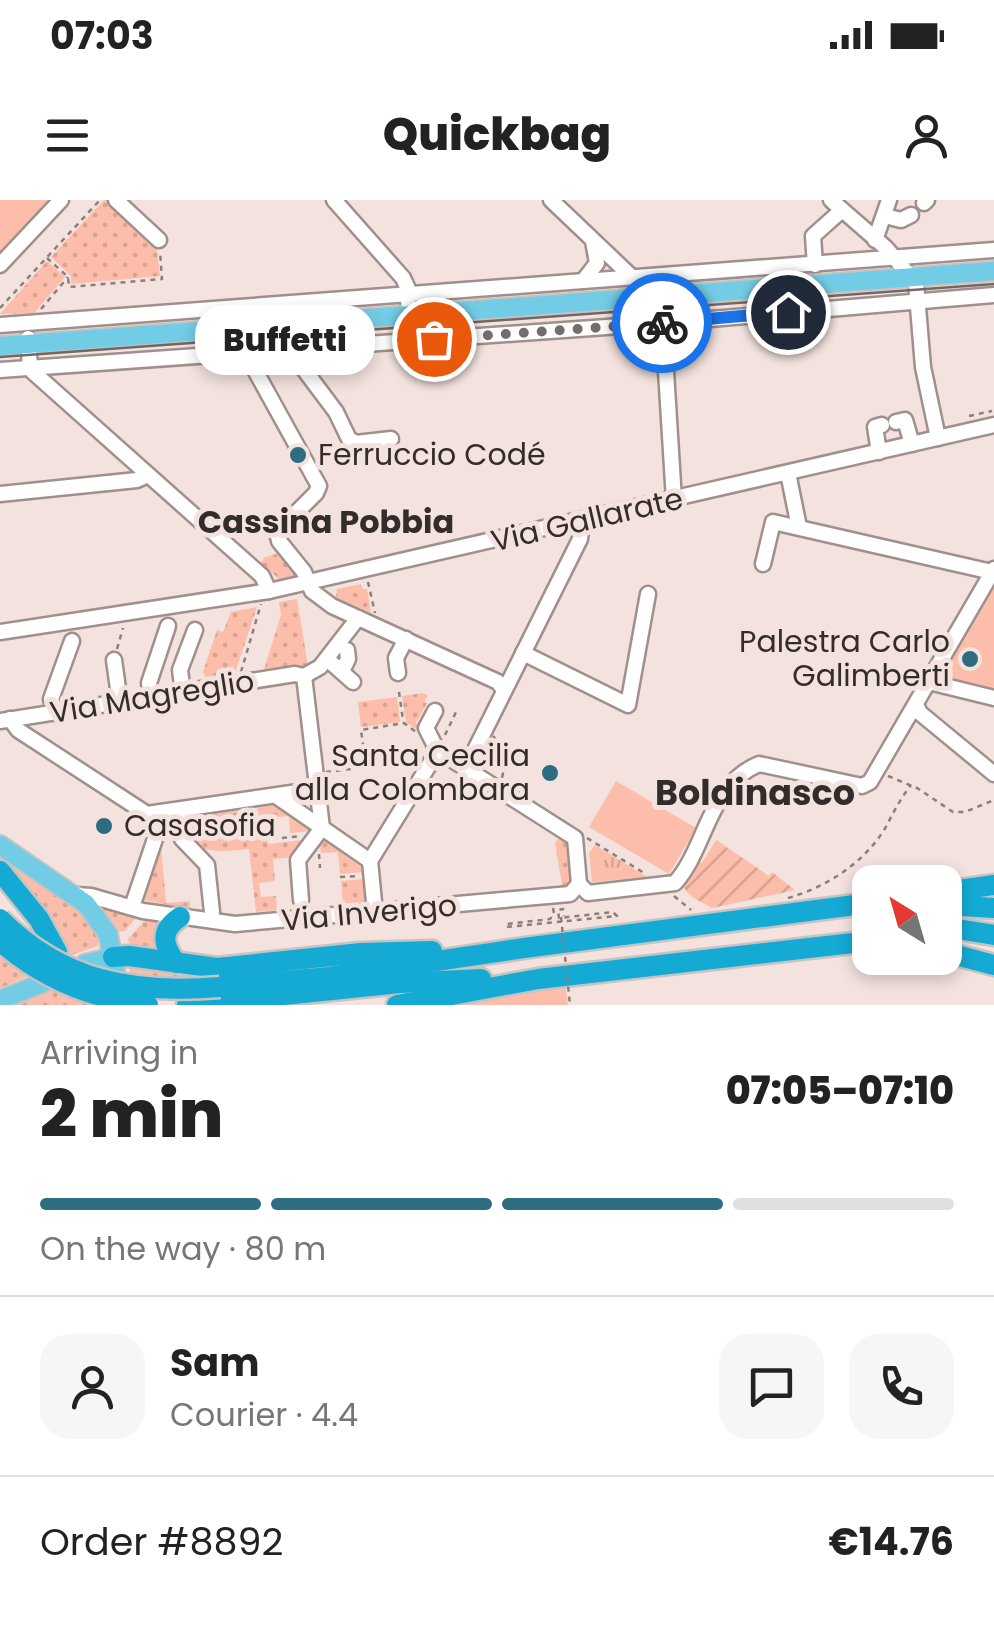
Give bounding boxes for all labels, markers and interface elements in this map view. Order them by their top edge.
text: 07:03 [50,9,154,62]
text: Quickbag [383,103,611,166]
icon: menu [40,108,95,163]
icon: person [899,108,954,163]
pin [746,270,831,355]
courier [612,273,712,373]
icon: home [761,285,816,340]
icon: bike [635,296,690,351]
pin [392,297,477,382]
callout: Buffetti [194,304,374,374]
icon: bag [407,312,462,367]
text: Buffetti [223,317,347,362]
place label: Ferruccio Codé [318,433,546,476]
marker: Ferruccio Codé [287,444,309,466]
street label: Via Gallarate [487,477,687,562]
district label: Cassina Pobbia [198,499,454,544]
place label: Palestra Carlo Galimberti [739,620,950,697]
marker: Palestra Carlo Galimberti [959,648,981,670]
street label: Via Magreglio [47,659,257,734]
place label: Santa Cecilia alla Colombara [295,734,530,811]
marker: Santa Cecilia alla Colombara [539,762,561,784]
district label: Boldinasco [655,768,855,817]
place label: Casasofia [124,804,276,847]
marker: Casasofia [93,815,115,837]
north arrow [852,865,962,975]
map controls [852,865,962,975]
street label: Via Inverigo [279,883,459,942]
text: Arriving in [40,1030,198,1075]
text: 07:05–07:10 [726,1064,954,1117]
text: 2 min [40,1069,223,1160]
text: On the way · 80 m [40,1226,326,1271]
button: person [40,1334,145,1439]
button: chat [719,1334,824,1439]
button: phone [849,1334,954,1439]
text: Sam [170,1336,259,1389]
text: Courier · 4.4 [170,1392,358,1437]
text: Order #8892 [40,1515,283,1568]
text: €14.76 [828,1515,954,1568]

